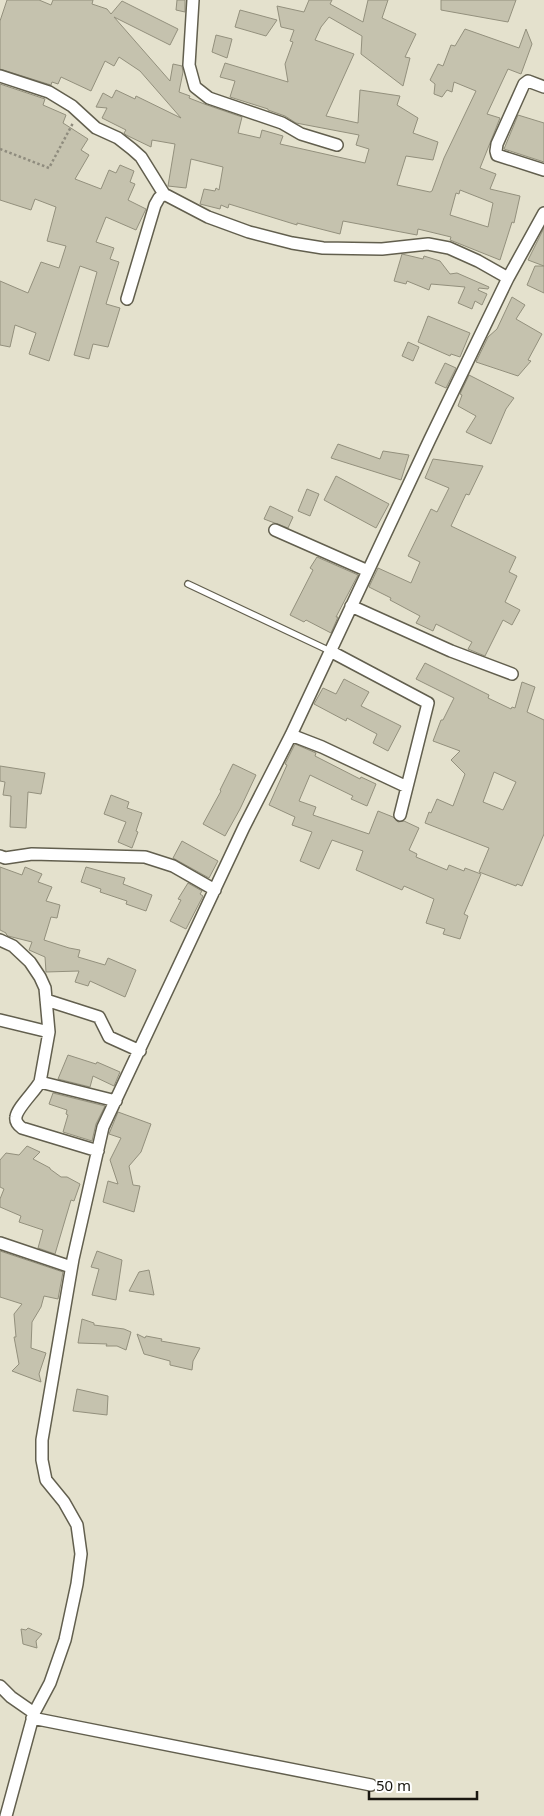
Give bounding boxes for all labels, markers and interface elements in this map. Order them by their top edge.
scale bar [369,1768,476,1800]
text: 50 m [376,1775,411,1795]

